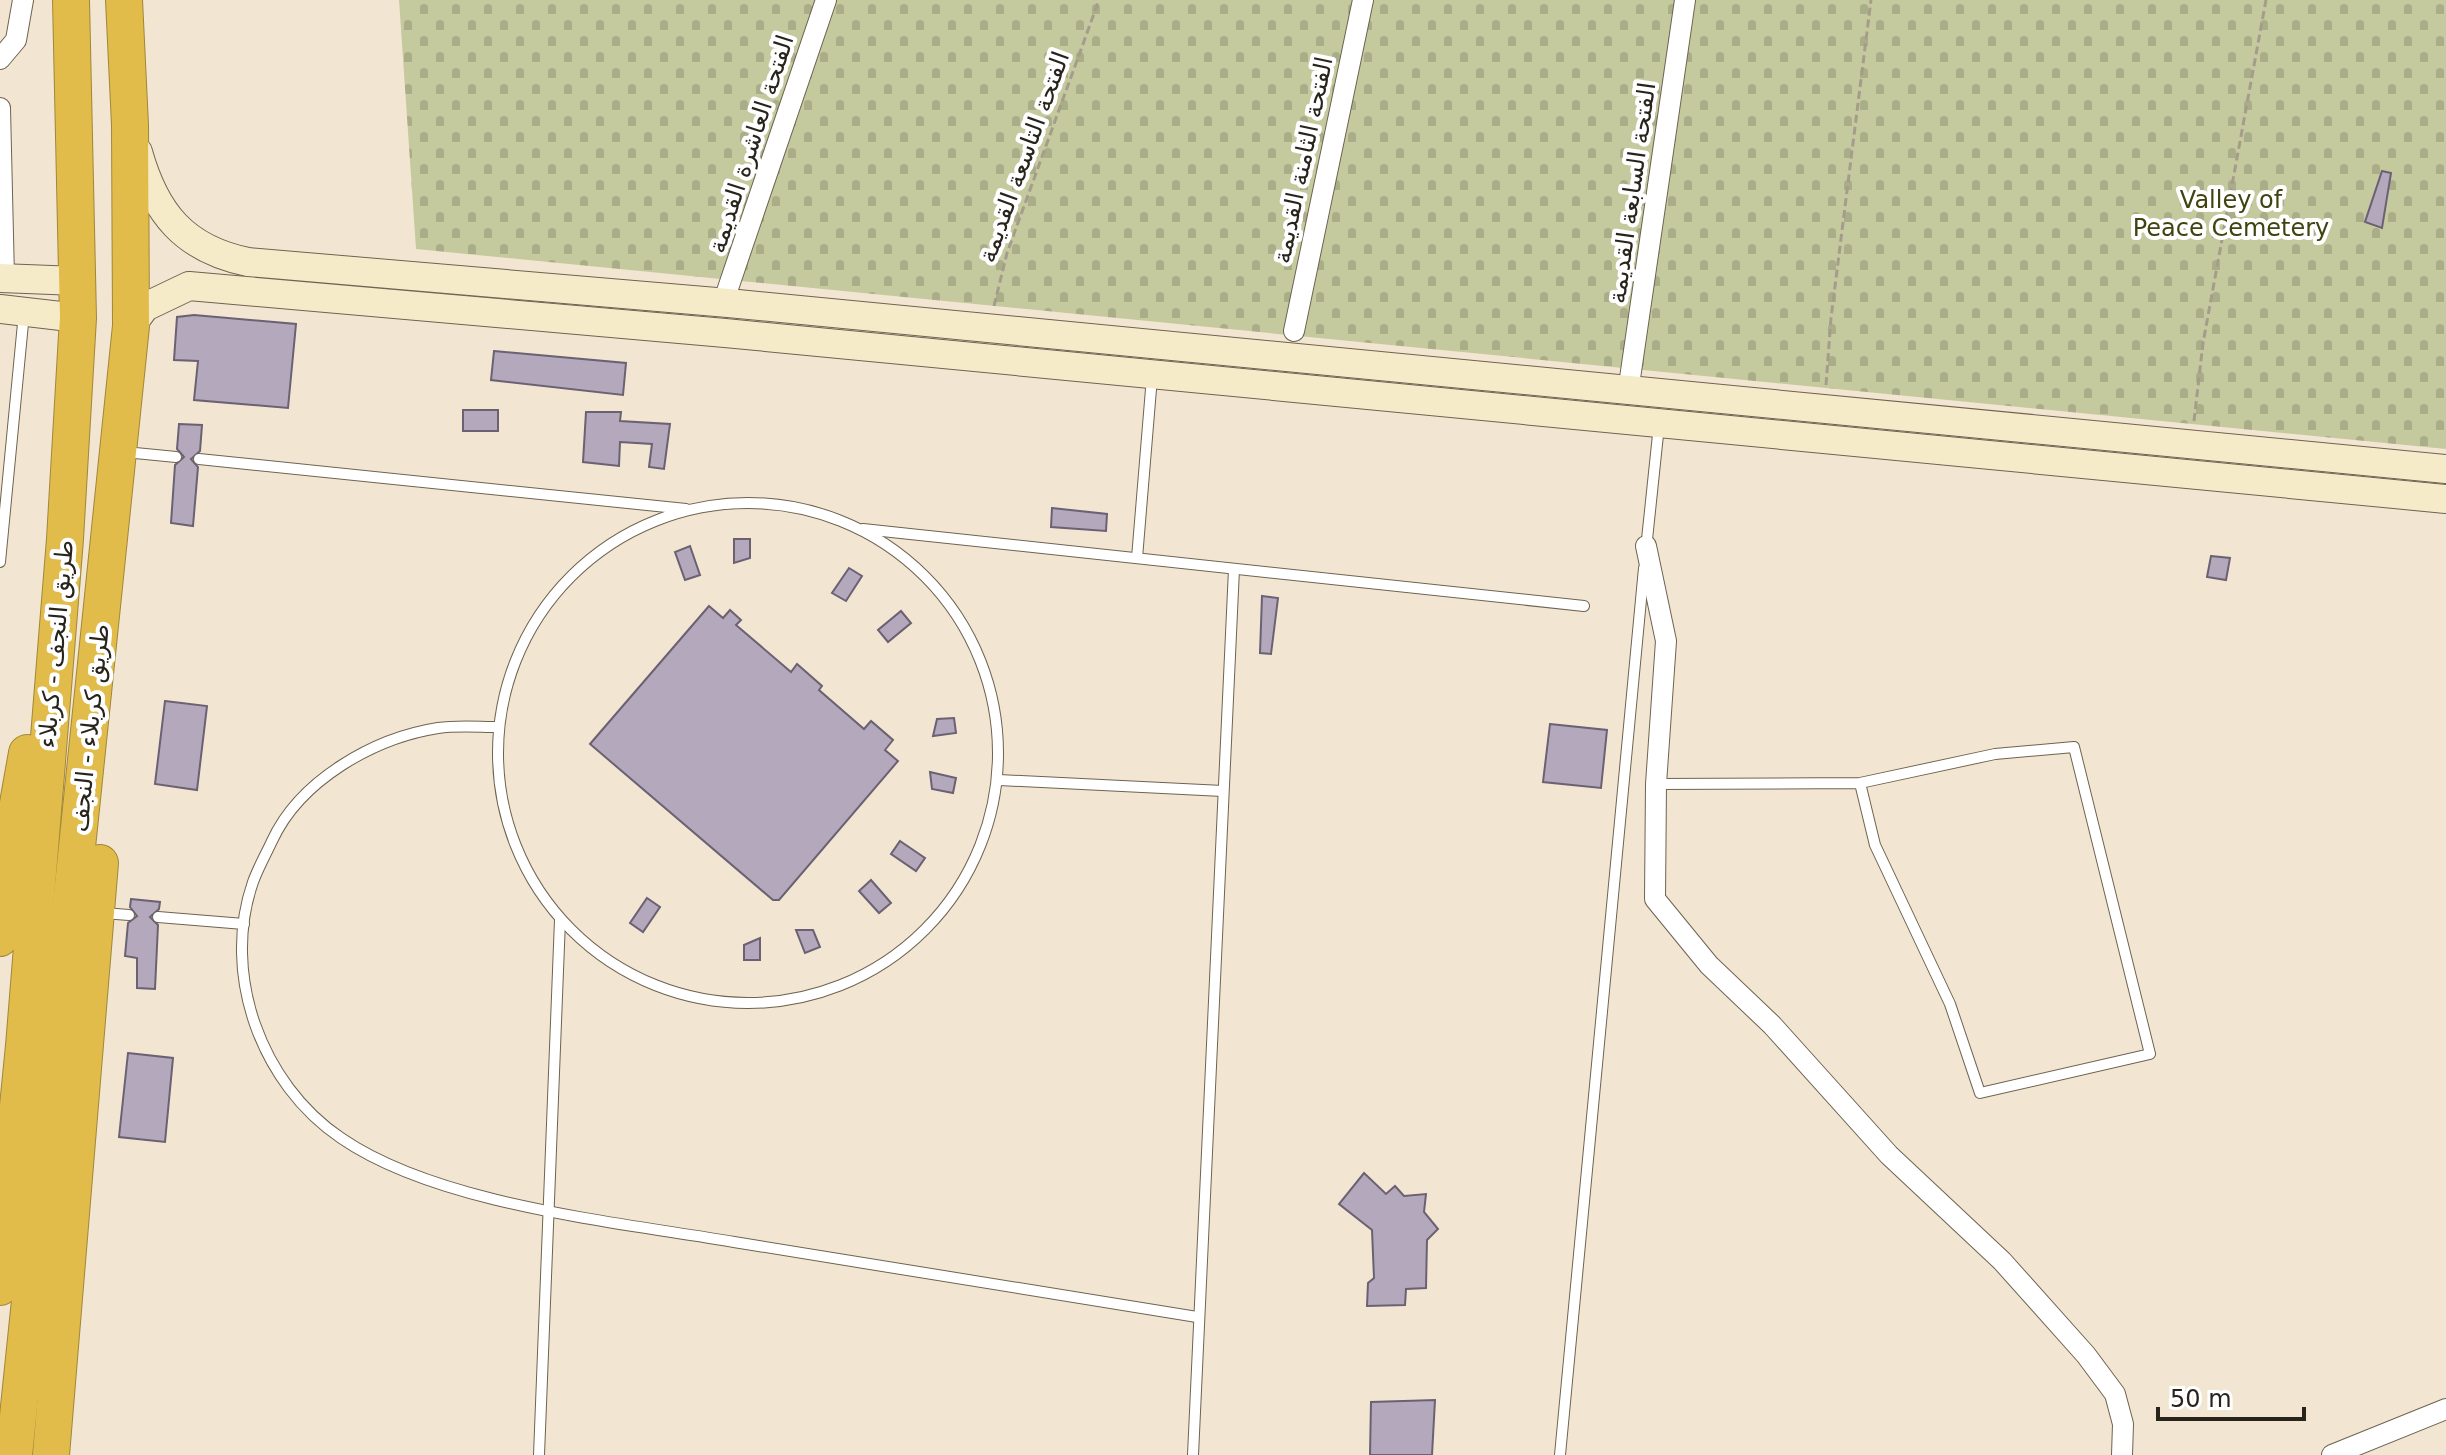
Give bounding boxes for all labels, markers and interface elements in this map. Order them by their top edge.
street label: الفتحة العاشرة القديمة [702,31,800,257]
street label: الفتحة التاسعة القديمة [973,48,1075,266]
street label: الفتحة الثامنة القديمة [1267,54,1339,266]
street label: الفتحة السابعة القديمة [1603,81,1661,305]
park label: Valley of Peace Cemetery [2133,186,2329,242]
street label: طريق النجف - کربلاء [33,539,79,749]
street label: طريق کربلاء - النجف [65,623,115,833]
scale bar [2158,1371,2304,1421]
text: 50 m [2170,1385,2232,1413]

